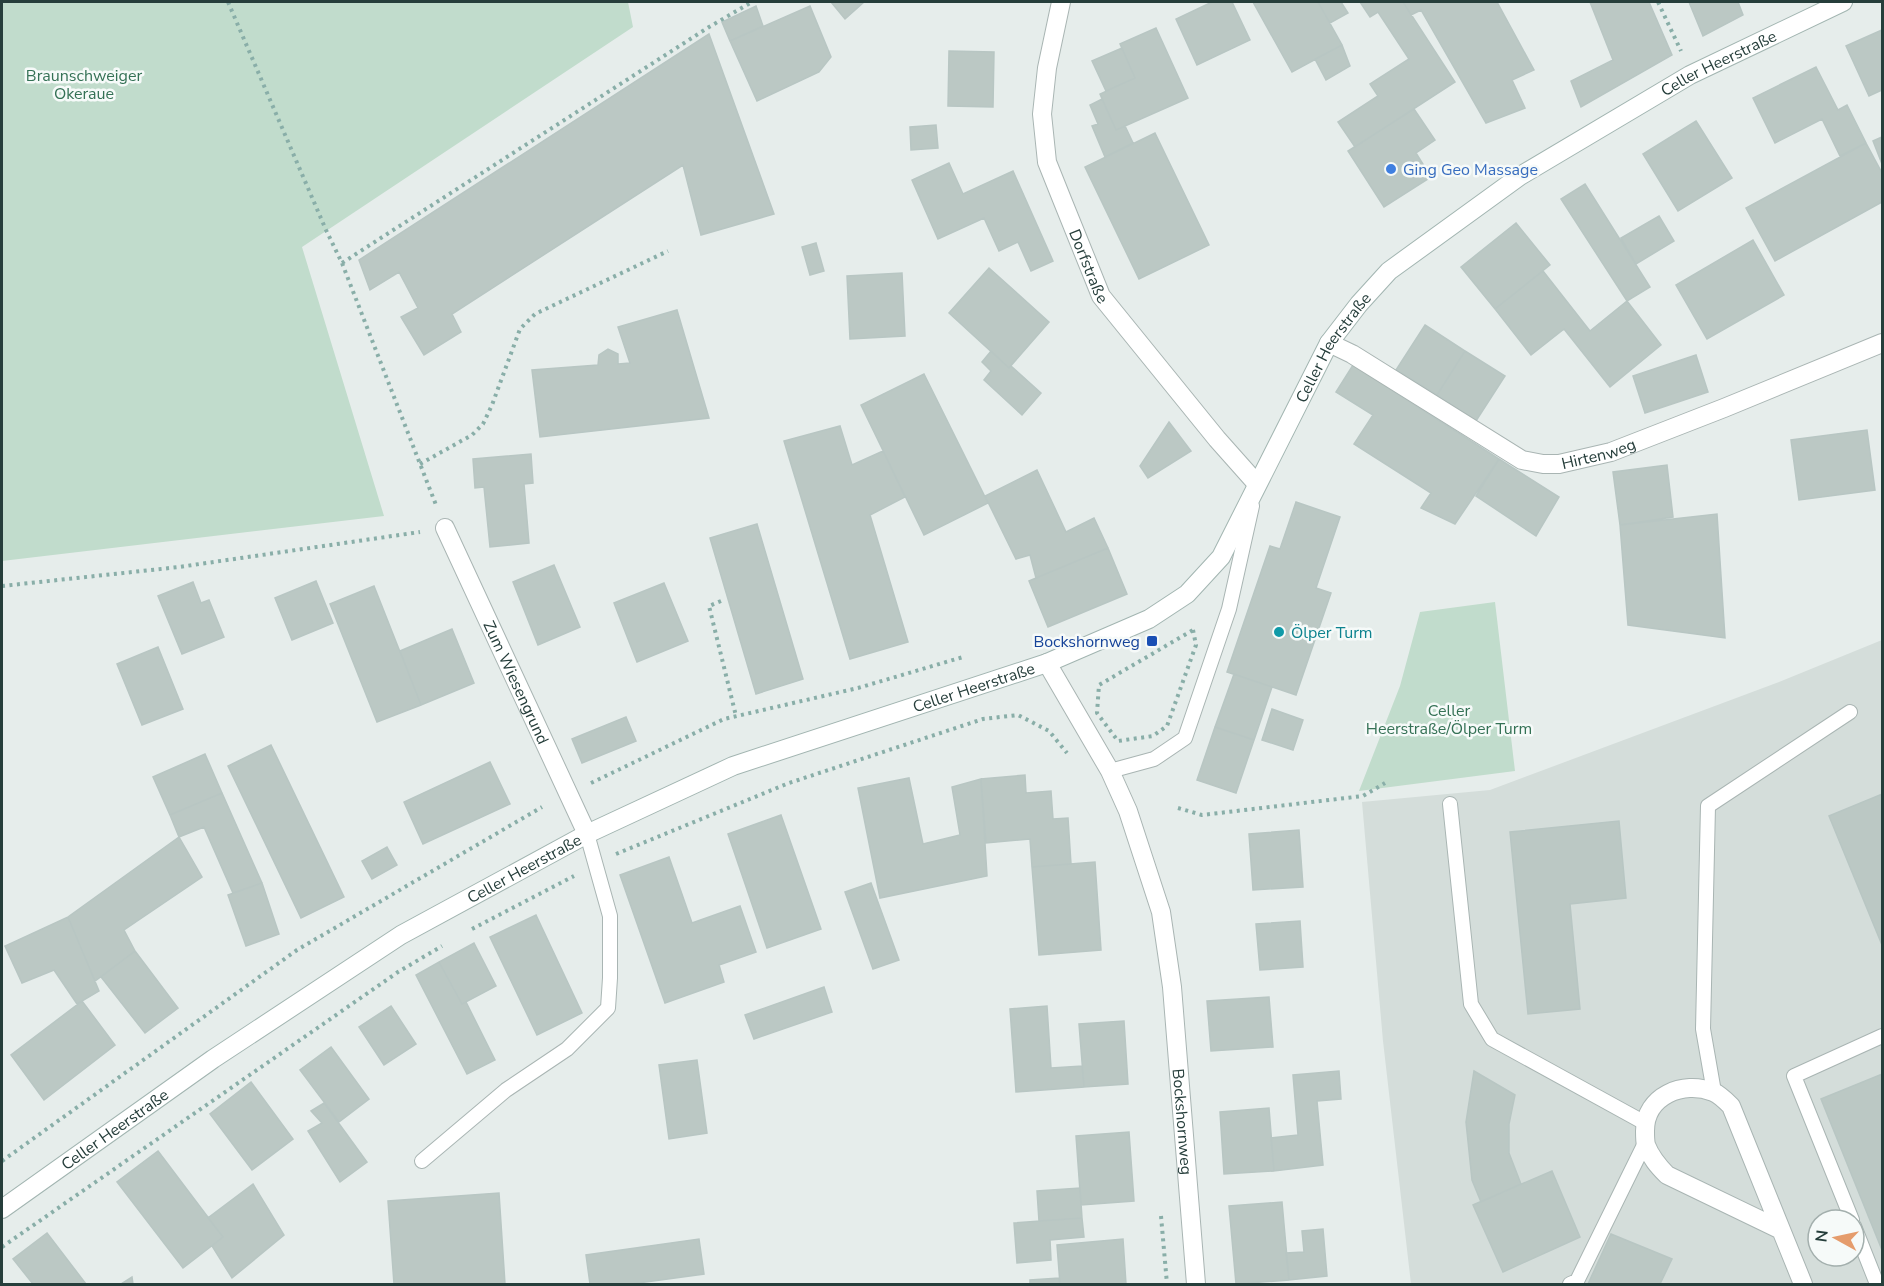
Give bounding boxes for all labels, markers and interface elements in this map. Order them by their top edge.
street label: Celler Heerstraße [1657,25,1780,102]
park label: Braunschweiger Okeraue [26,65,142,105]
place label: Ging Geo Massage [1403,159,1538,181]
marker: Ging Geo Massage [1384,162,1398,176]
street label: Dorfstraße [1063,226,1113,309]
street label: Celler Heerstraße [1291,288,1376,407]
street label: Hirtenweg [1559,433,1639,475]
street label: Zum Wiesengrund [478,617,554,748]
place label: Ölper Turm [1291,622,1373,644]
marker: Ölper Turm [1272,625,1286,639]
place label: Bockshornweg [1033,631,1140,653]
marker: Bockshornweg [1145,634,1159,648]
street label: Celler Heerstraße [910,658,1038,718]
park label: Celler Heerstraße/Ölper Turm [1366,700,1532,740]
street label: Celler Heerstraße [463,829,586,909]
street label: Bockshornweg [1167,1068,1197,1176]
street label: Celler Heerstraße [57,1084,173,1176]
north arrow [1806,1208,1866,1268]
text: N [1810,1229,1834,1244]

